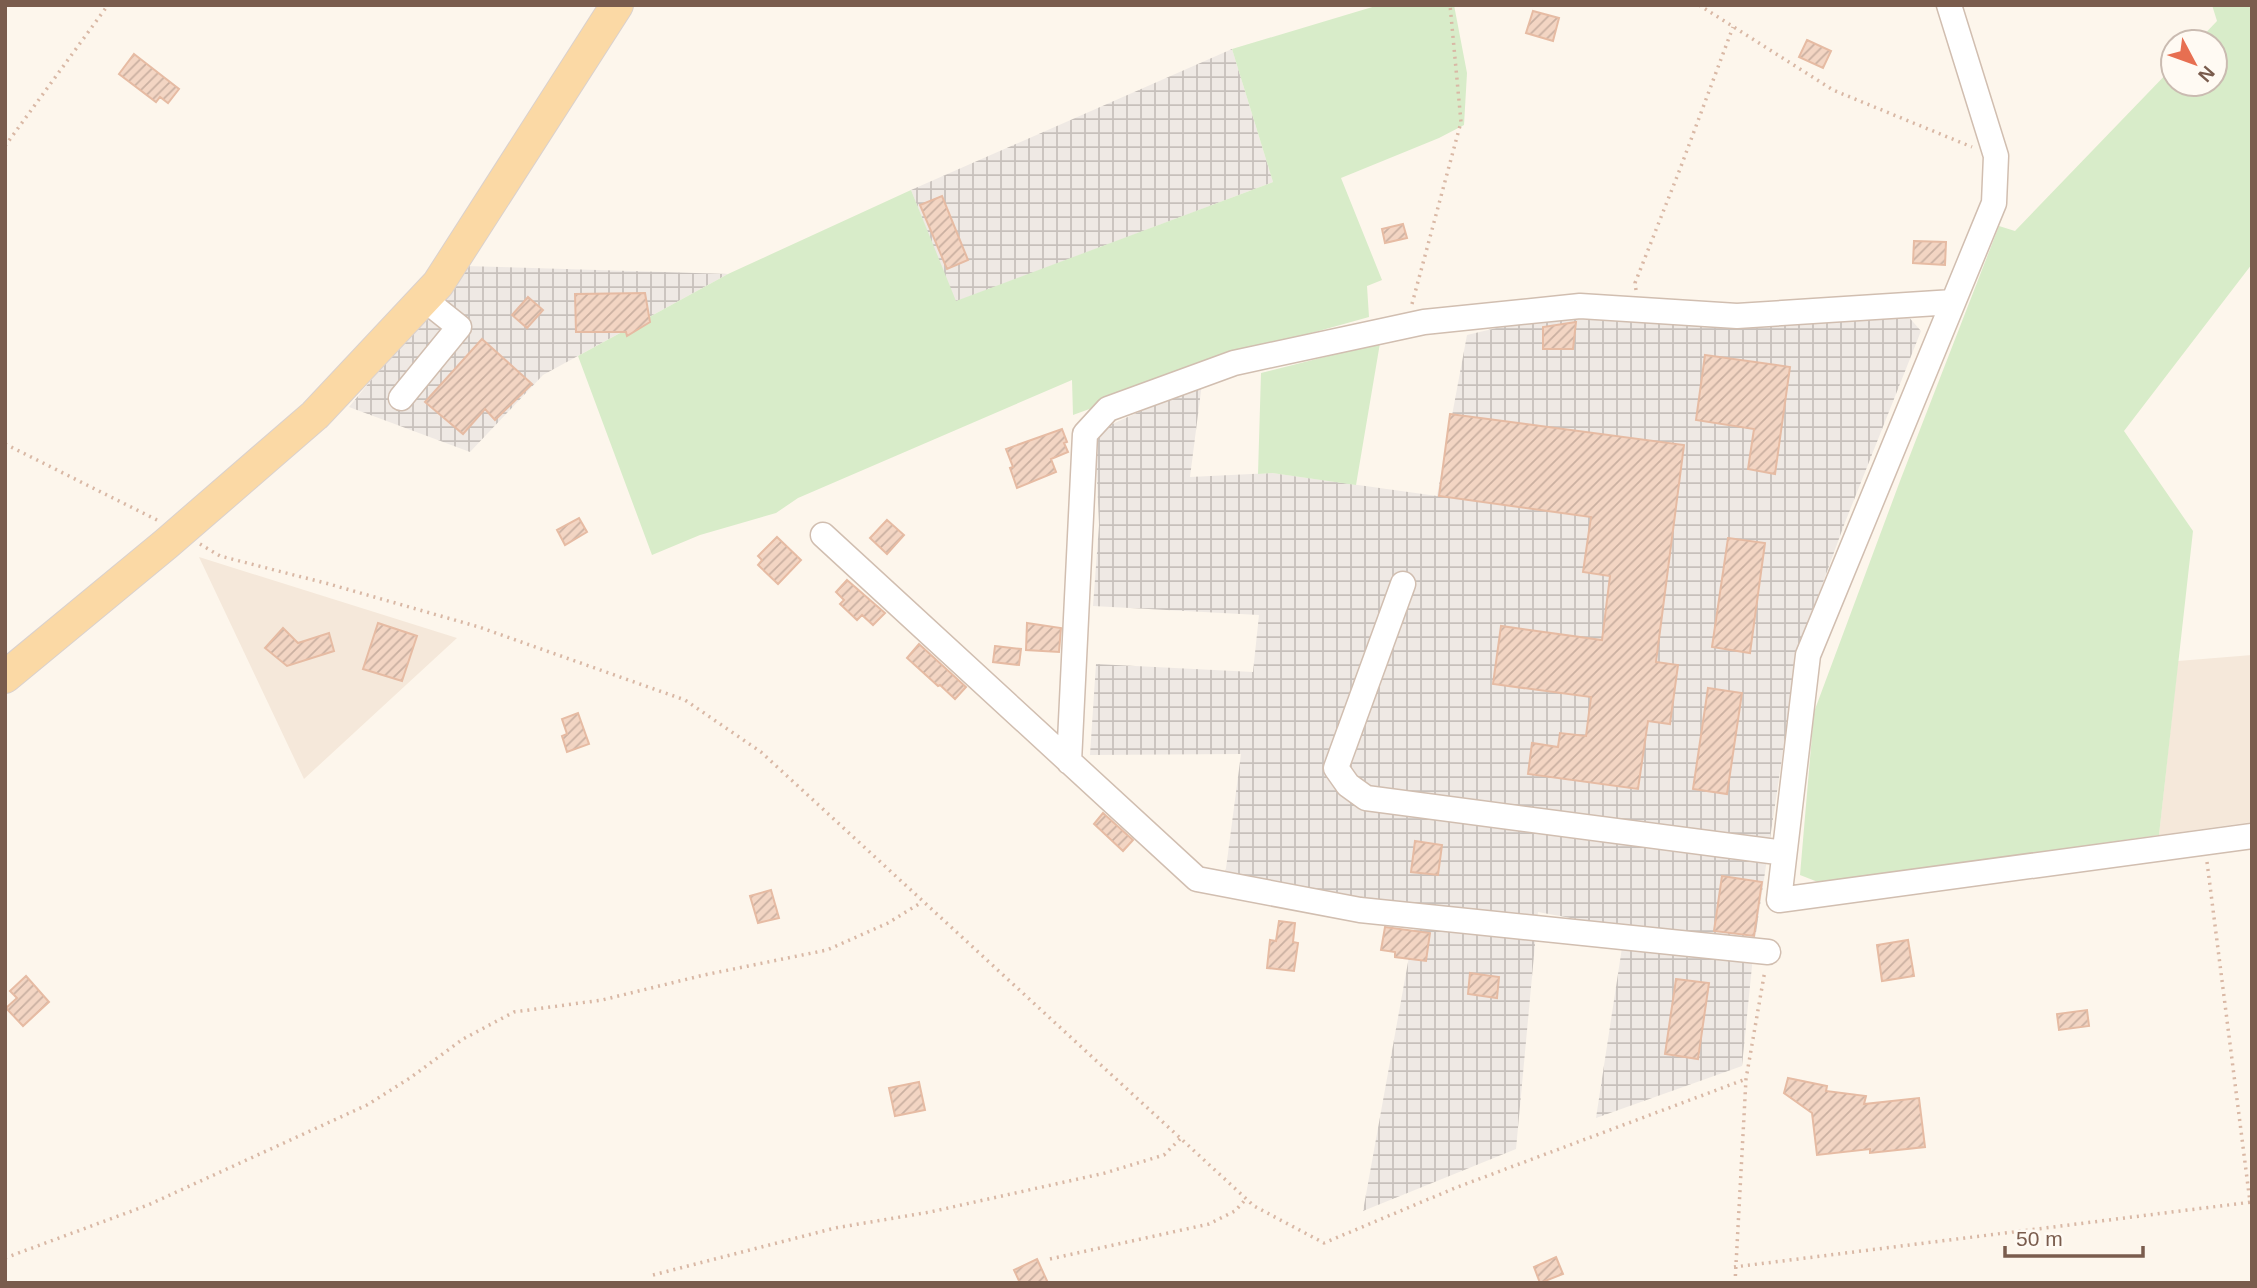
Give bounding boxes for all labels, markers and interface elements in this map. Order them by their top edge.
north arrow [2159,28,2229,98]
text: N [2194,62,2219,86]
scale bar [2005,1214,2143,1258]
text: 50 m [2016,1227,2063,1250]

